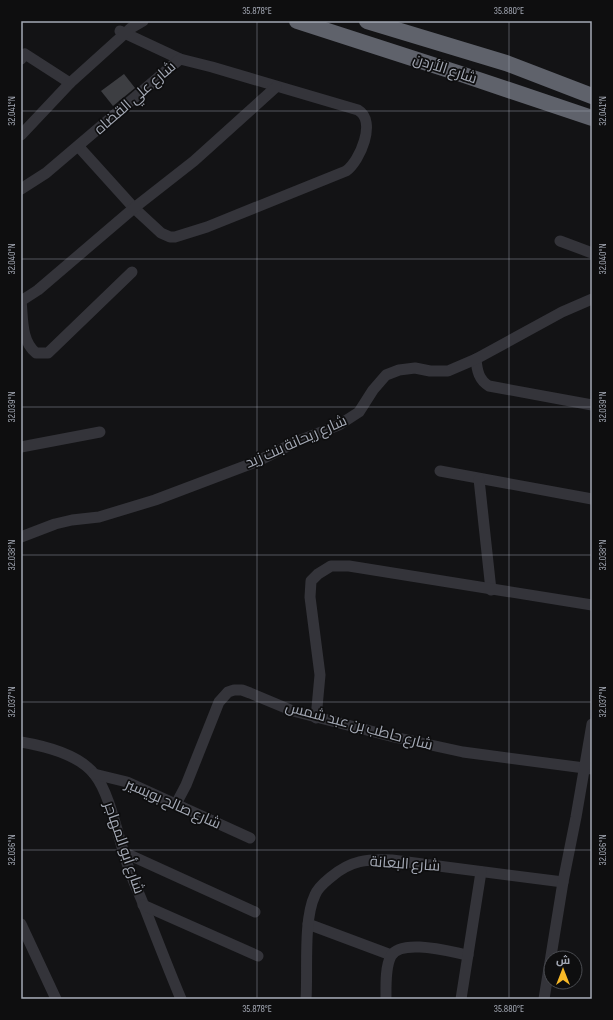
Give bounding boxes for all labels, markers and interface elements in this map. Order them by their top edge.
text: 35.878°E [242,5,272,17]
text: 35.880°E [494,5,524,17]
street label: شارع الأردن [410,50,479,89]
street label: شارع علي القضاه [90,57,181,140]
text: 32.041°N [6,96,18,126]
text: 32.041°N [597,96,609,126]
text: 32.040°N [6,243,18,275]
text: 32.040°N [597,243,609,275]
text: 32.039°N [6,391,18,423]
text: 32.039°N [597,391,609,423]
street label: شارع ريحانة بنت زيد [242,411,350,474]
text: 32.038°N [6,540,18,570]
text: 32.038°N [597,540,609,570]
text: 32.037°N [6,687,18,718]
text: 32.037°N [597,687,609,718]
street label: شارع حاطب بن عبد شمس [283,697,435,756]
street label: شارع صالح بويسير [121,774,224,834]
street label: شارع أبو المهاجر [98,798,150,897]
text: 32.036°N [6,835,18,866]
text: 32.036°N [597,835,609,866]
street label: شارع البعانة [369,852,441,877]
north arrow [543,950,583,990]
text: ش [556,954,570,967]
text: 35.878°E [242,1003,272,1015]
text: 35.880°E [494,1003,524,1015]

